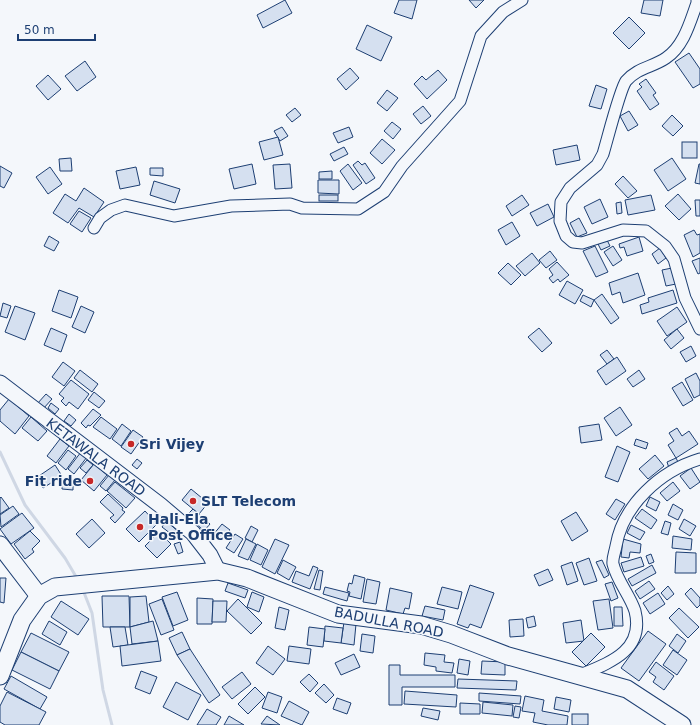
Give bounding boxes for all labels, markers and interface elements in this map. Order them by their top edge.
scale bar [18,16,95,42]
text: 50 m [24,23,55,37]
street label: KETAWALA ROAD [43,415,149,499]
place label: Sri Vijey [139,436,204,452]
marker: Sri Vijey [126,439,136,449]
place label: Fit ride [25,473,82,489]
marker: Fit ride [85,476,95,486]
place label: SLT Telecom [201,493,296,509]
marker: SLT Telecom [188,496,198,506]
place label: Hali-Ela Post Office [148,511,233,543]
marker: Hali-Ela Post Office [135,522,145,532]
street label: BADULLA ROAD [333,604,445,640]

